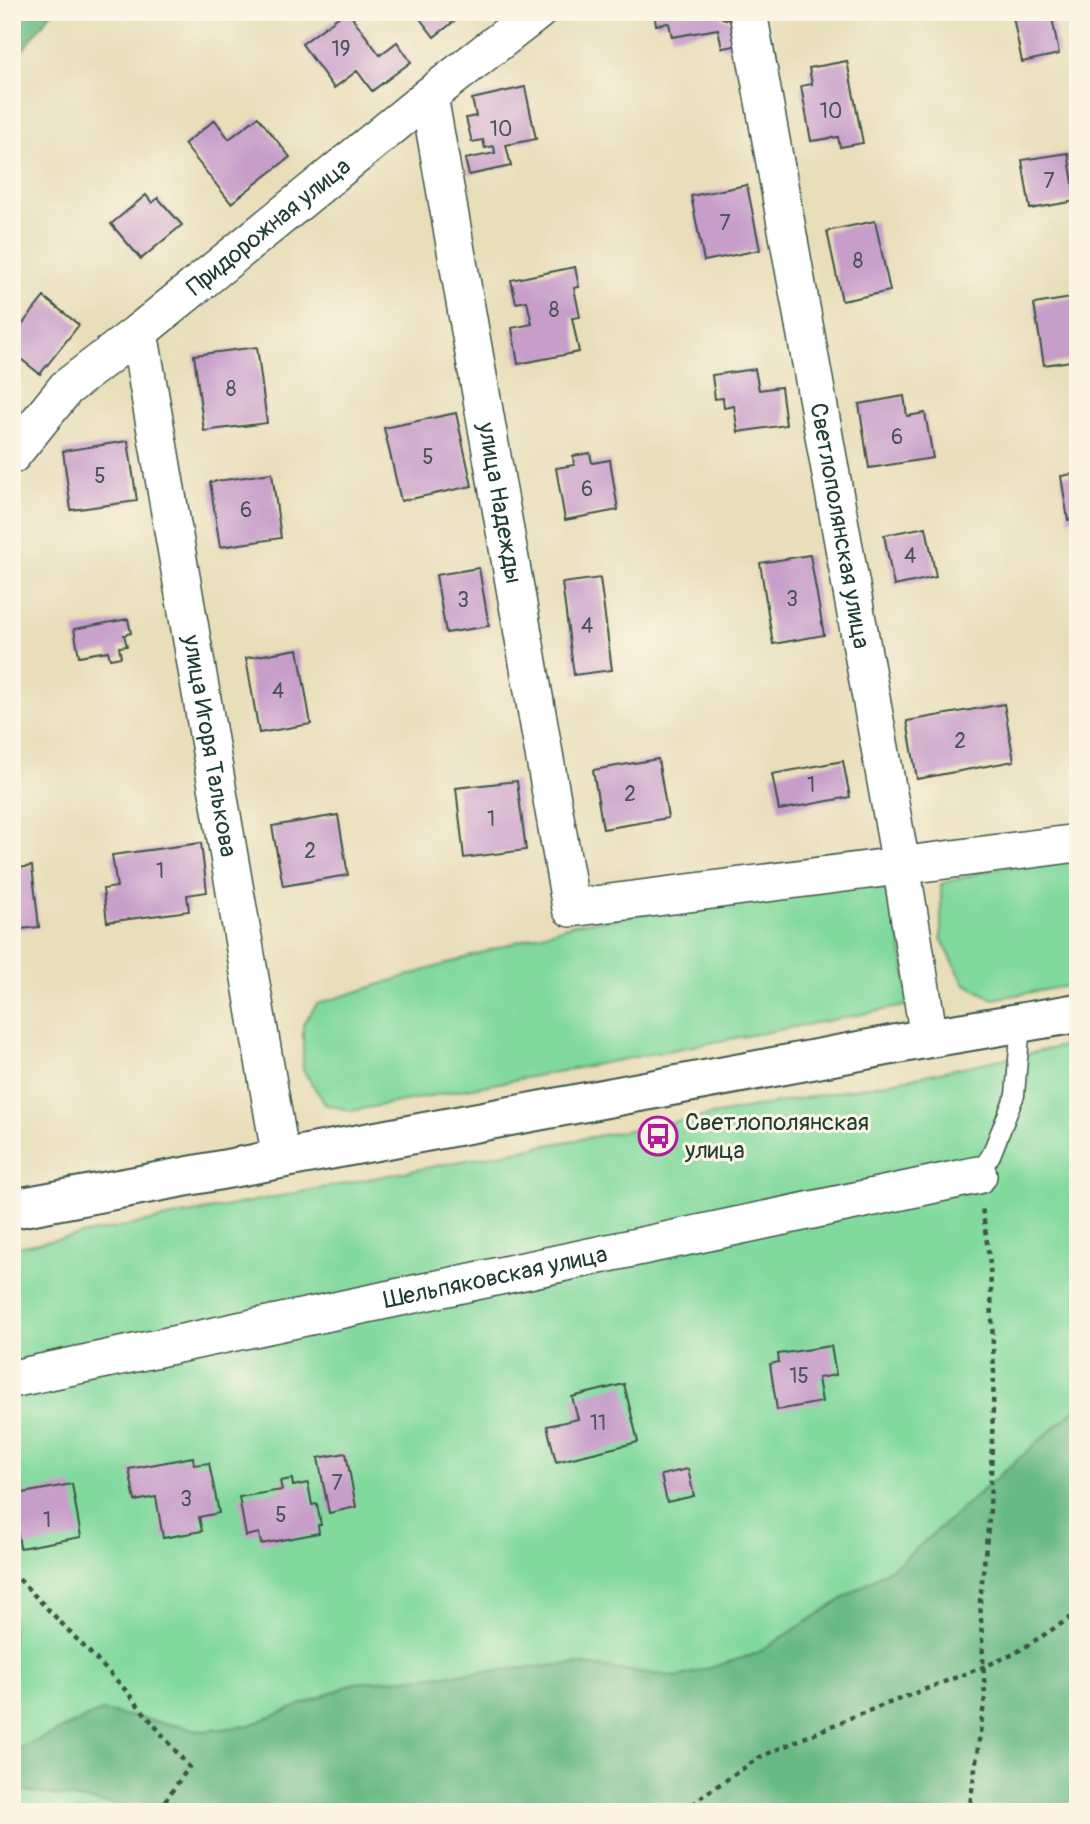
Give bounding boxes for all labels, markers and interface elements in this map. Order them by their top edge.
house number: 19 [331,36,351,63]
house number: 10 [820,98,842,125]
house number: 10 [490,116,512,143]
street label: Придорожная улица [181,151,356,302]
house number: 7 [1043,168,1055,195]
house number: 7 [719,210,731,237]
house number: 8 [853,248,863,275]
house number: 8 [549,297,559,324]
house number: 8 [226,376,236,403]
street label: Светлополянская улица [804,401,876,651]
street label: улица Надежды [472,419,528,586]
house number: 6 [891,424,903,451]
house number: 5 [422,444,434,471]
house number: 5 [94,463,106,490]
house number: 6 [581,476,593,503]
house number: 6 [240,497,252,524]
house number: 4 [904,543,916,570]
house number: 3 [786,586,798,613]
house number: 3 [457,587,469,614]
house number: 4 [581,613,593,640]
street label: улица Игоря Талькова [177,632,243,859]
house number: 4 [272,678,284,705]
house number: 2 [954,728,966,755]
house number: 1 [807,772,815,799]
house number: 2 [624,781,636,808]
house number: 1 [487,806,495,833]
house number: 2 [304,838,316,865]
house number: 1 [156,858,164,885]
place label: Светлополянская улица [684,1108,869,1165]
bus stop icon: Светлополянская улица [637,1115,679,1157]
street label: Шельпяковская улица [381,1239,610,1315]
house number: 15 [789,1363,809,1390]
house number: 11 [590,1410,606,1437]
house number: 7 [331,1470,343,1497]
house number: 3 [180,1486,192,1513]
house number: 5 [275,1502,287,1529]
house number: 1 [43,1507,51,1534]

